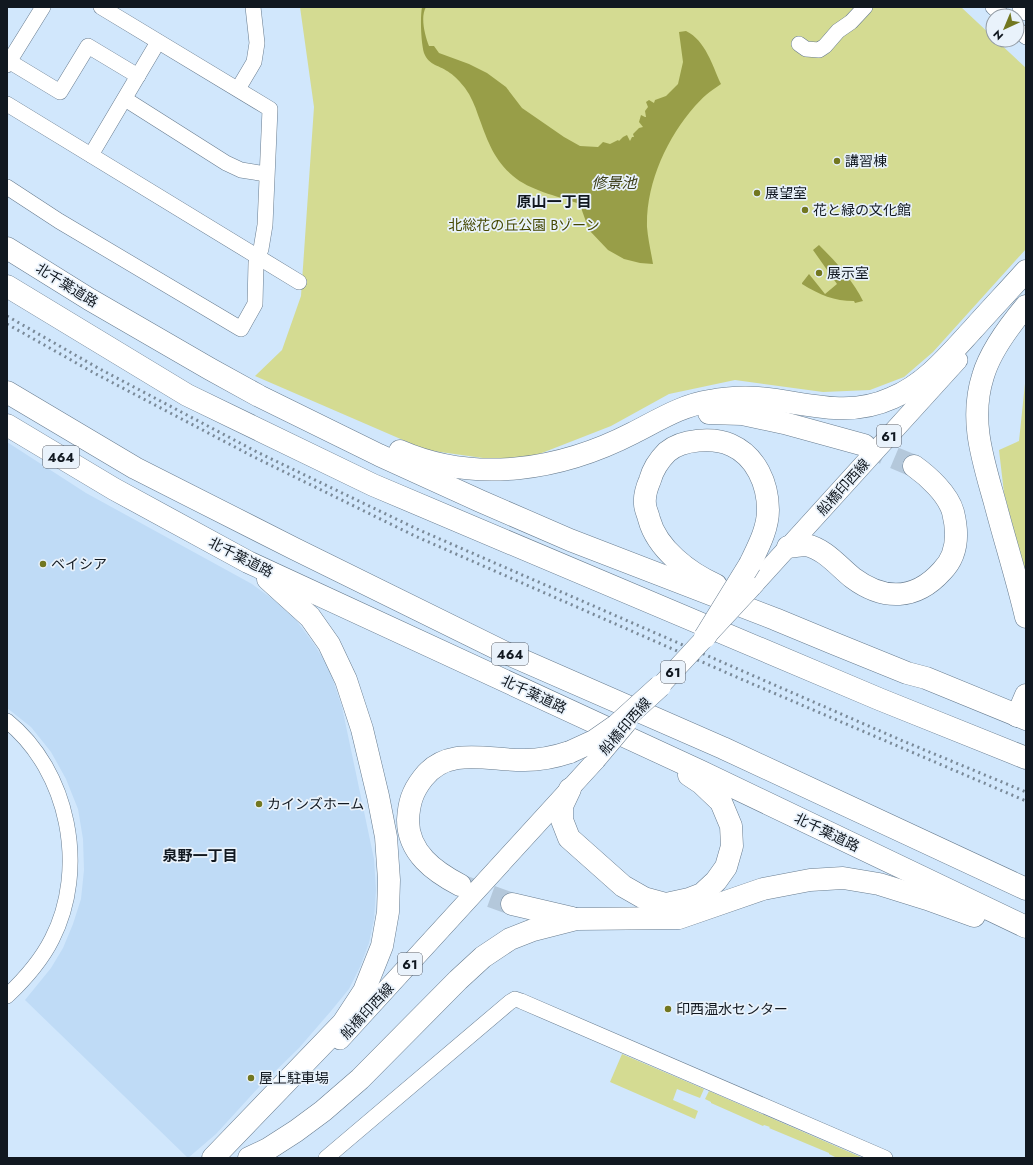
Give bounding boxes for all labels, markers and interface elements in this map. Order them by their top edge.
north arrow [985,8,1025,48]
text: N [989,26,1007,44]
place label: 講習棟 [845,151,887,171]
marker: 講習棟 [832,156,842,166]
water label: 修景池 [591,172,638,194]
place label: 展望室 [765,183,807,203]
marker: 展望室 [752,188,762,198]
district label: 原山一丁目 [516,191,592,213]
place label: 花と緑の文化館 [813,200,911,220]
marker: 花と緑の文化館 [800,205,810,215]
park label: 北総花の丘公園 Bゾーン [448,215,600,235]
street label: 北千葉道路 [32,258,102,312]
place label: 展示室 [827,263,869,283]
marker: 展示室 [814,268,824,278]
road number: 61 [877,425,901,447]
road number: 464 [43,446,79,468]
street label: 船橋印西線 [812,454,874,520]
street label: 北千葉道路 [205,532,277,582]
place label: ベイシア [51,554,107,574]
marker: ベイシア [38,559,48,569]
road number: 464 [492,643,528,665]
road number: 61 [661,661,685,683]
street label: 北千葉道路 [498,670,570,718]
street label: 船橋印西線 [594,693,656,759]
place label: カインズホーム [267,794,364,814]
marker: カインズホーム [254,799,264,809]
street label: 北千葉道路 [791,808,863,856]
district label: 泉野一丁目 [162,845,238,867]
road number: 61 [398,953,422,975]
street label: 船橋印西線 [336,979,398,1043]
place label: 印西温水センター [676,999,788,1019]
marker: 印西温水センター [663,1004,673,1014]
place label: 屋上駐車場 [259,1068,329,1088]
marker: 屋上駐車場 [246,1073,256,1083]

